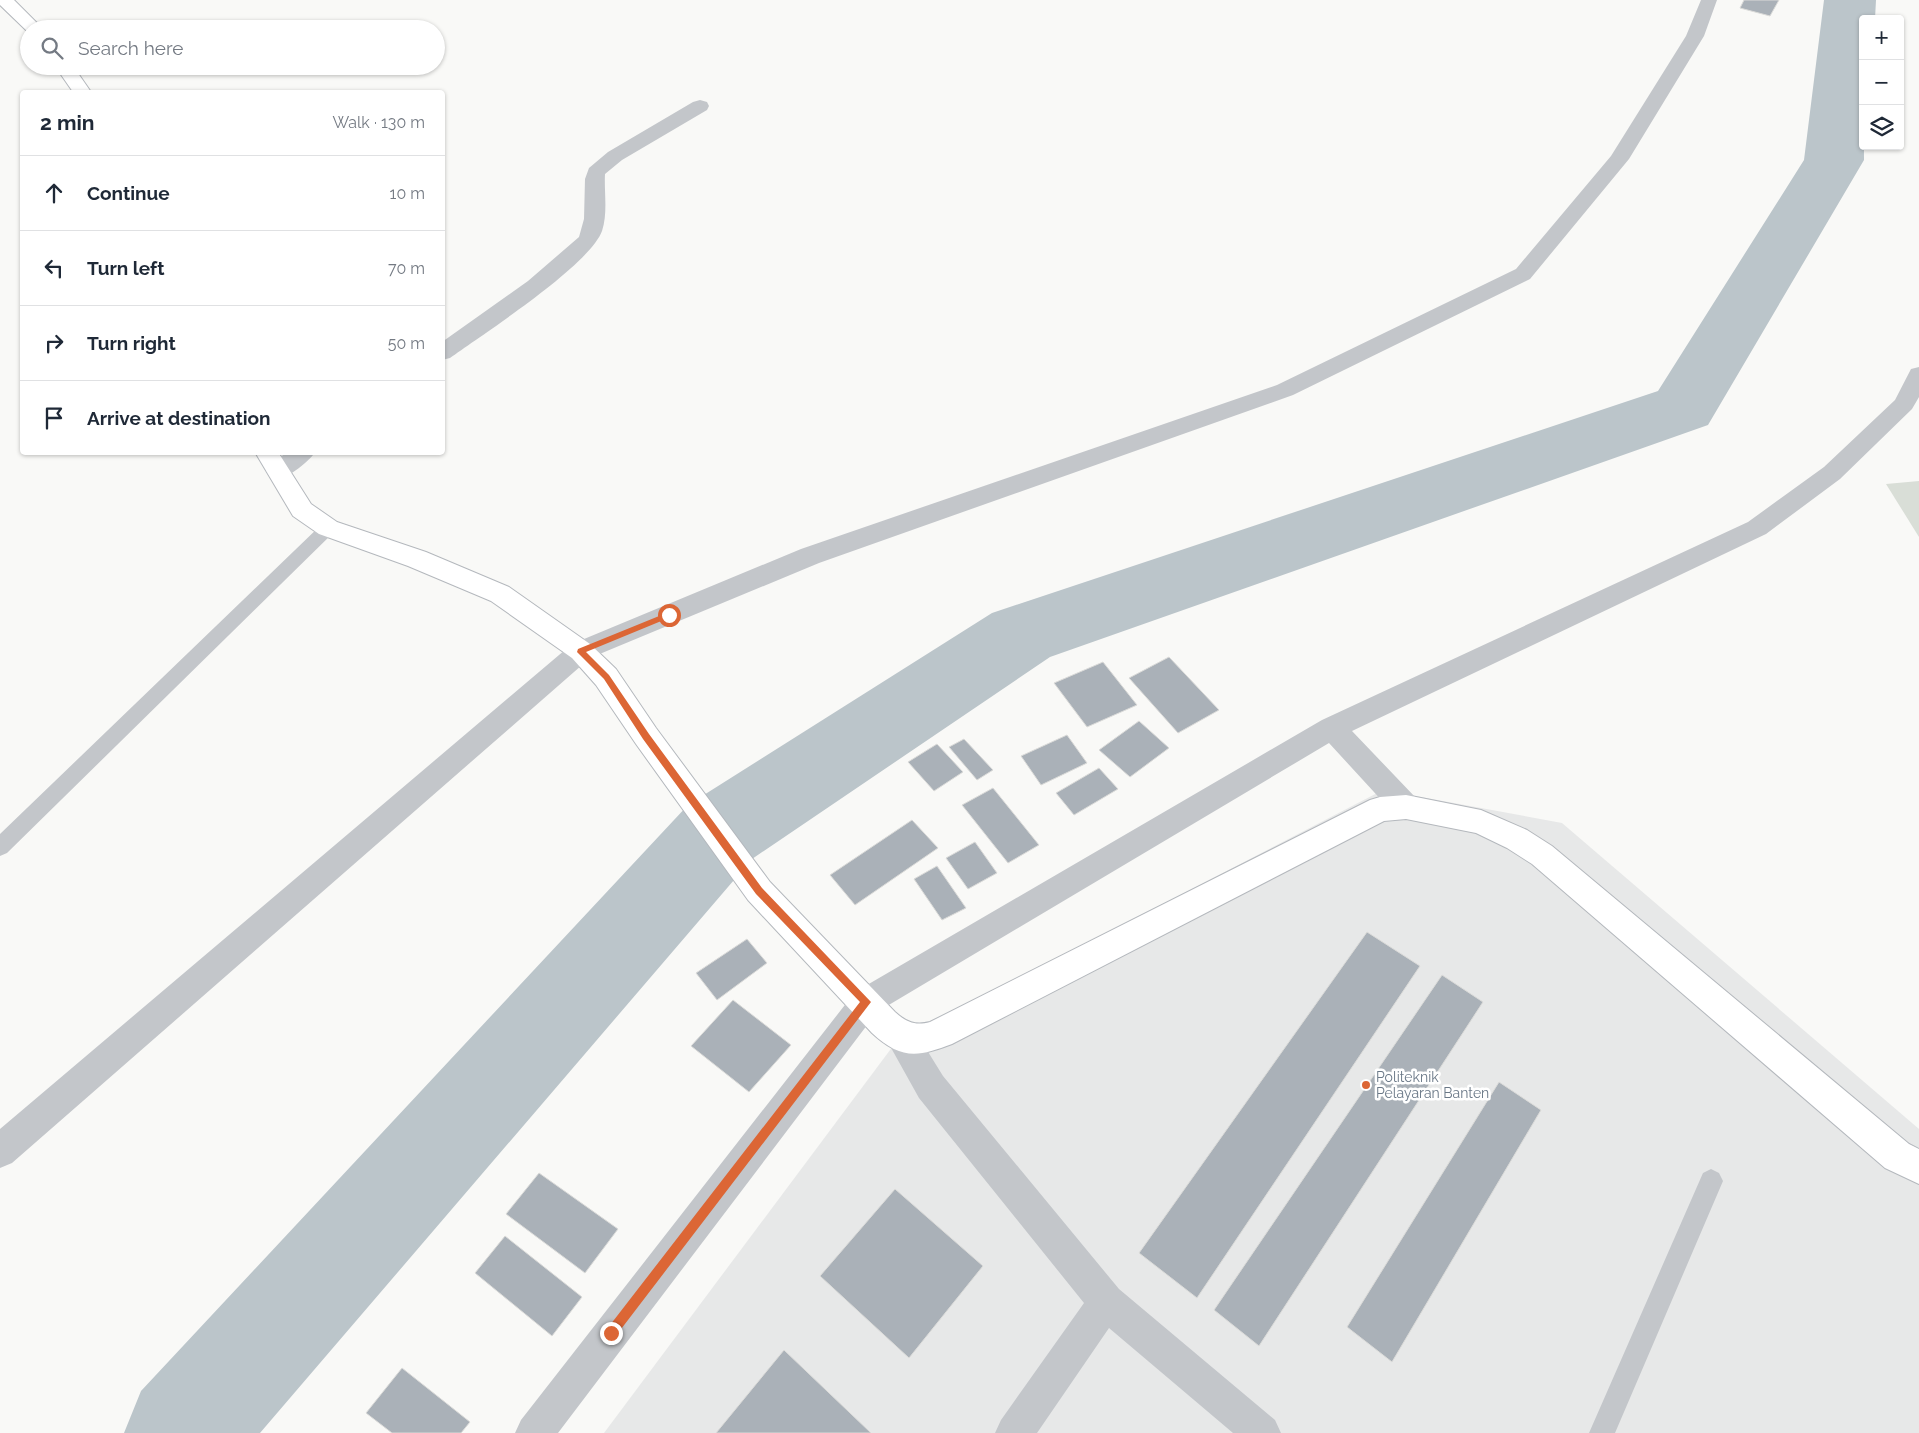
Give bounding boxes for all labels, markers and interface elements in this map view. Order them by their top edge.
map controls [1859,15,1904,150]
button: + [1859,15,1904,60]
search box [20,20,445,75]
icon: search [38,34,66,62]
text: Search here [78,37,184,59]
button: − [1859,60,1904,105]
button: layers [1859,105,1904,150]
text: 2 min [40,110,94,135]
text: Walk · 130 m [332,113,425,132]
icon: ahead [40,179,68,207]
text: Continue [87,182,170,204]
text: 10 m [390,184,425,203]
icon: left [40,254,68,282]
text: Turn left [87,257,164,279]
text: 70 m [388,259,425,278]
icon: right [40,329,68,357]
text: Turn right [87,332,176,354]
text: 50 m [388,334,425,353]
icon: arrive [40,404,68,432]
text: Arrive at destination [87,407,271,429]
route start [658,604,681,627]
place label: Politeknik Pelayaran Banten [1376,1069,1489,1101]
marker: Politeknik Pelayaran Banten [1360,1079,1372,1091]
route end [600,1322,623,1345]

